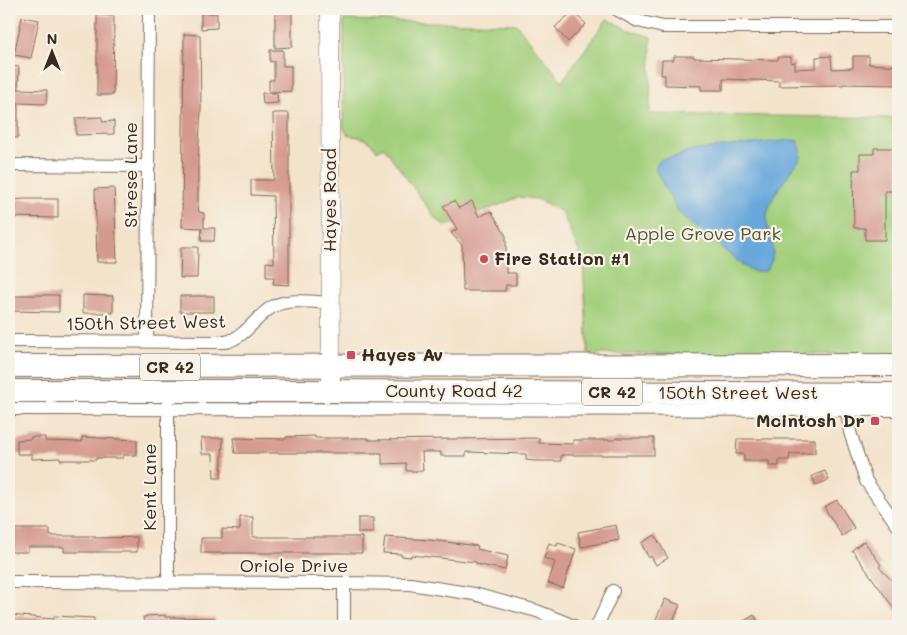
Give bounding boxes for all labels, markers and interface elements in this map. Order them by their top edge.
north arrow [28,28,78,78]
text: N [47,29,57,48]
street label: Strese Lane [118,122,142,228]
street label: Hayes Road [317,148,341,252]
park label: Apple Grove Park [625,221,781,245]
place label: Fire Station #1 [494,246,630,270]
marker: Fire Station #1 [478,253,490,265]
street label: 150th Street West [66,309,226,335]
place label: Hayes Av [361,342,443,366]
marker: Hayes Av [345,349,357,361]
road number: CR 42 [140,354,200,381]
street label: County Road 42 [385,378,523,402]
road number: CR 42 [582,378,642,406]
street label: 150th Street West [658,380,818,404]
place label: Mcintosh Dr [756,408,865,432]
marker: Mcintosh Dr [869,415,881,427]
street label: Kent Lane [137,443,161,531]
street label: Oriole Drive [240,553,348,577]

